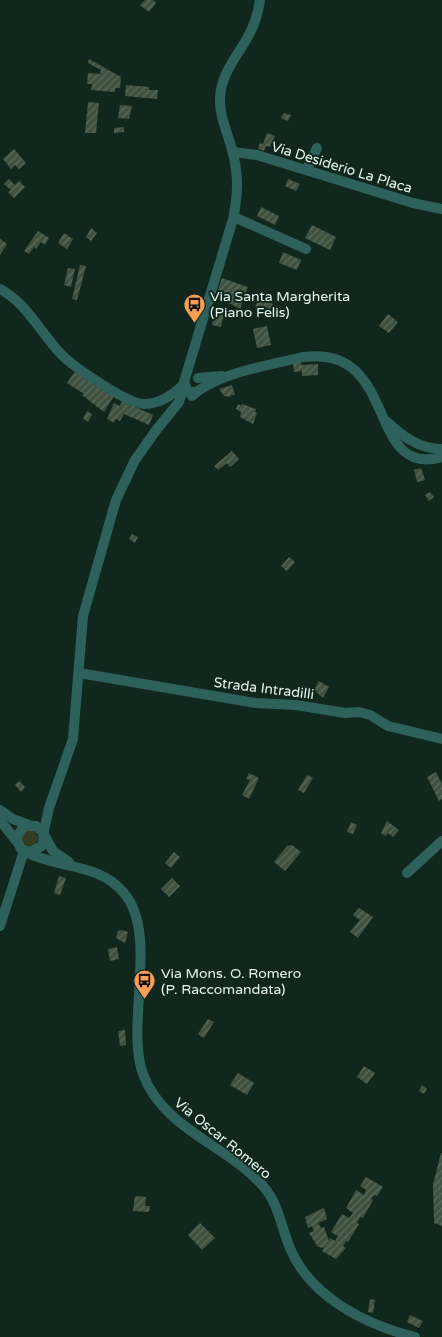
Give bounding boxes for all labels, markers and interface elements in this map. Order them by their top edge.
street label: Via Desiderio La Placa [269,138,414,197]
place label: Via Santa Margherita (Piano Felis) [210,288,350,321]
bus stop icon: Via Santa Margherita (Piano Felis) [182,292,206,323]
street label: Strada Intradilli [213,674,315,703]
place label: Via Mons. O. Romero (P. Raccomandata) [161,965,301,998]
bus stop icon: Via Mons. O. Romero (P. Raccomandata) [133,969,157,1000]
street label: Via Oscar Romero [171,1094,275,1183]

